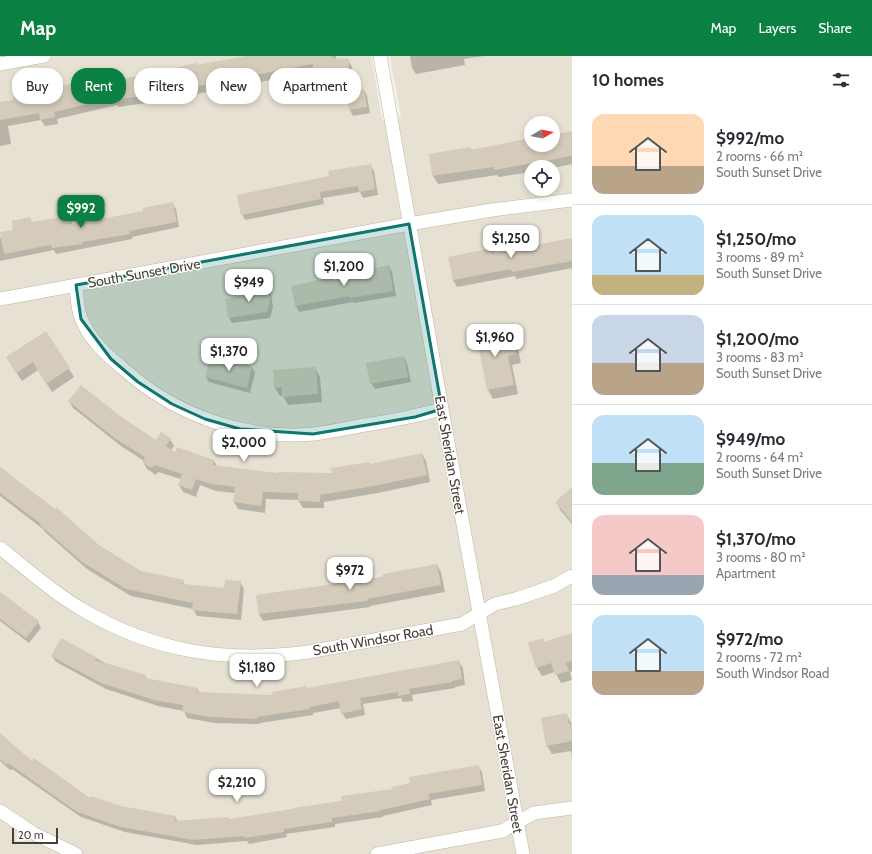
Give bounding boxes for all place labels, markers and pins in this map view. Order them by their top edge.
pin: $992 [57,195,105,229]
pin: $1,250 [478,225,544,259]
pin: $1,200 [311,253,377,287]
pin: $949 [225,269,273,303]
pin: $1,960 [462,324,528,358]
pin: $1,370 [196,338,262,372]
pin: $2,000 [211,429,277,463]
pin: $972 [326,557,374,591]
pin: $1,180 [224,654,290,688]
pin: $2,210 [204,769,270,803]

